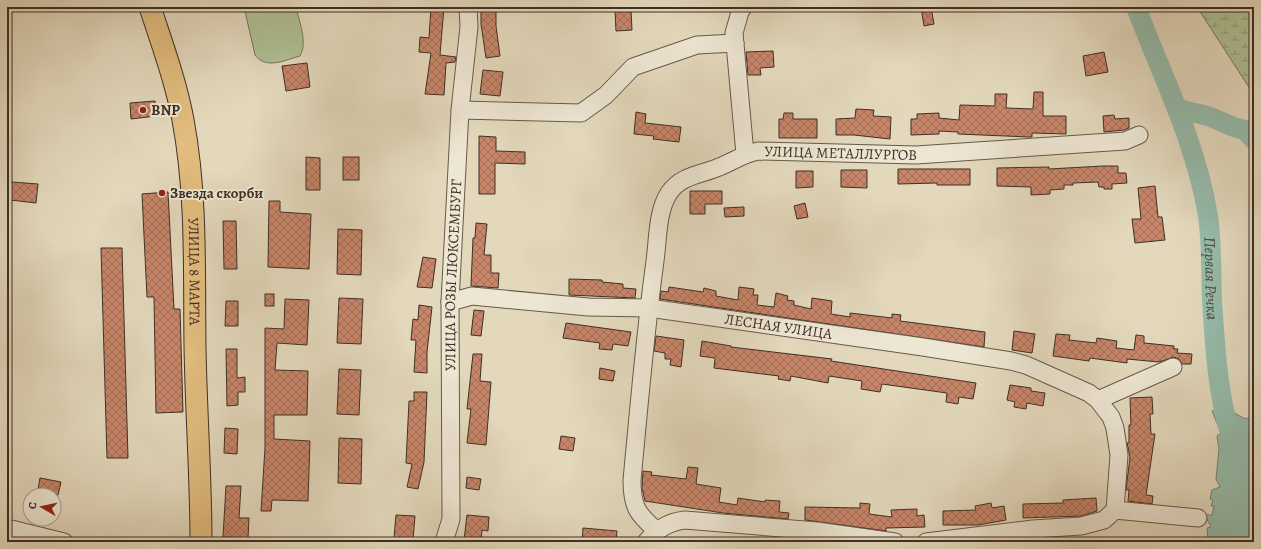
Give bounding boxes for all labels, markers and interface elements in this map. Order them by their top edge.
place label: BNP [151,100,180,120]
marker: BNP [138,105,148,115]
street label: УЛИЦА МЕТАЛЛУРГОВ [764,141,917,165]
street label: УЛИЦА РОЗЫ ЛЮКСЕМБУРГ [440,178,466,371]
place label: Звезда скорби [170,183,263,203]
marker: Звезда скорби [157,188,167,198]
street label: УЛИЦА 8 МАРТА [183,217,205,326]
water label: Первая Речка [1198,236,1223,321]
street label: ЛЕСНАЯ УЛИЦА [723,309,834,344]
north arrow [22,487,62,527]
text: С [25,501,41,510]

